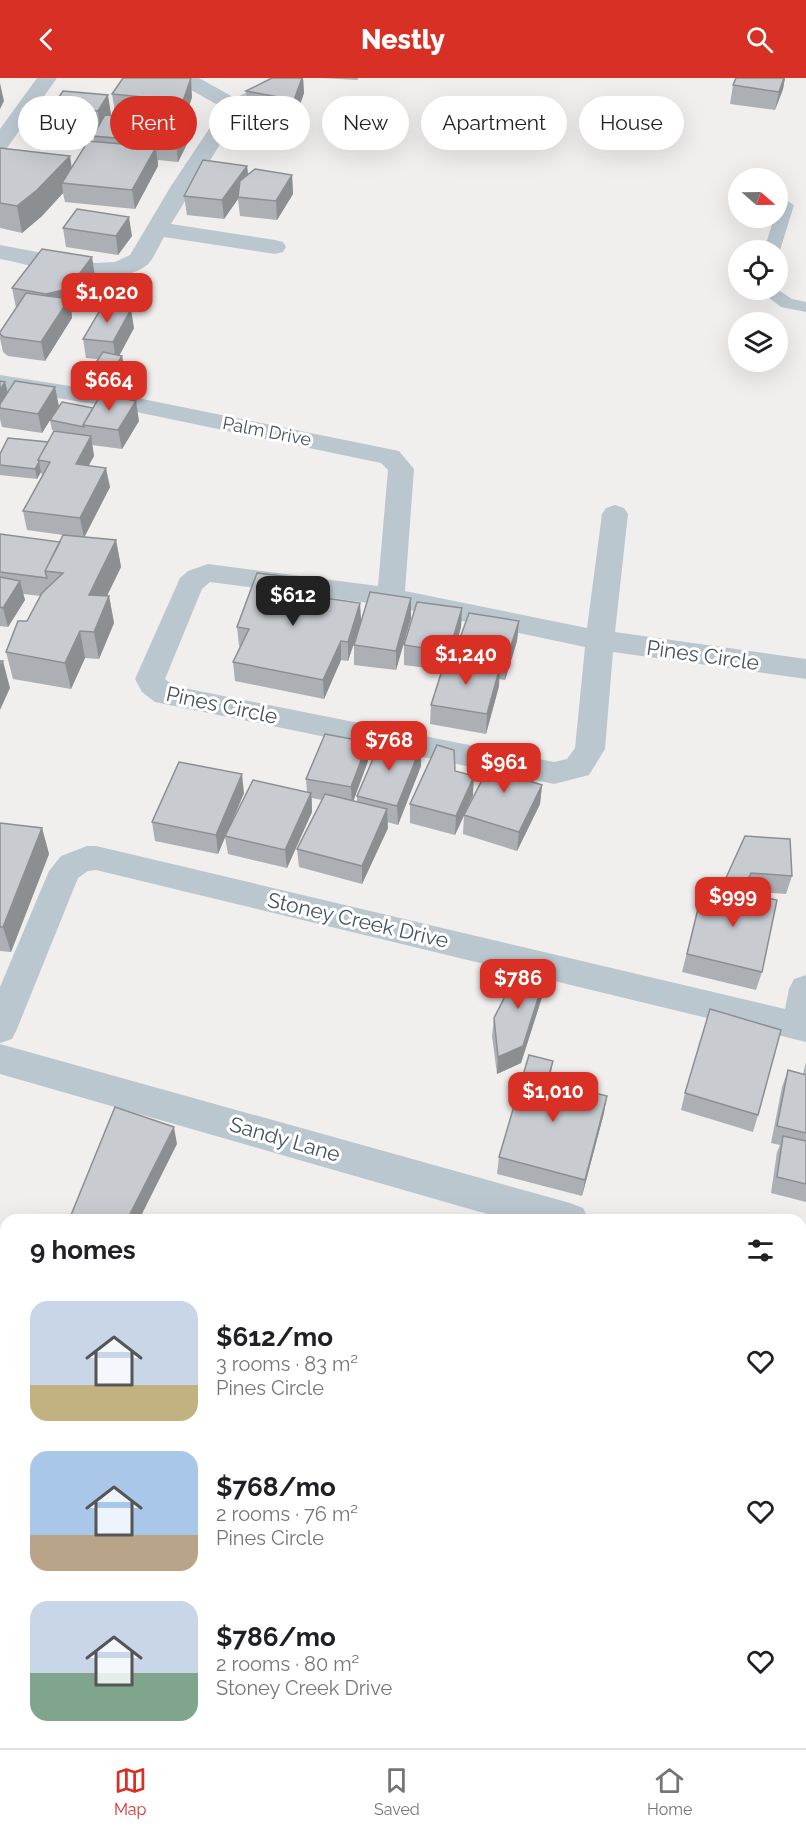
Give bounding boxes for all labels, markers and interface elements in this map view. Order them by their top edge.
icon: back [30,23,63,56]
icon: search [743,23,776,56]
text: Nestly [361,24,445,55]
chip: Buy [18,96,98,150]
chip: Rent [110,96,197,150]
chip: Filters [209,96,310,150]
chip: New [322,96,409,150]
chip: Apartment [421,96,567,150]
chip: House [579,96,684,150]
north arrow [728,168,788,228]
map controls [728,168,788,372]
button: locate [728,240,788,300]
pin: $1,020 [58,273,156,324]
text: $1,020 [75,280,139,304]
button: layers [728,312,788,372]
pin: $664 [73,361,145,412]
text: $664 [85,368,133,392]
street label: Palm Drive [221,412,314,450]
pin: $612 [257,576,329,627]
text: $612 [270,583,316,607]
pin: $1,240 [417,635,515,686]
street label: Pines Circle [645,635,761,675]
text: $1,240 [435,642,497,666]
street label: Pines Circle [164,681,280,729]
pin: $768 [353,721,425,772]
text: $768 [365,728,413,752]
pin: $961 [468,743,540,794]
text: $961 [481,750,527,774]
pin: $999 [697,877,769,928]
text: $999 [709,884,757,908]
street label: Stoney Creek Drive [265,887,451,953]
pin: $786 [482,959,554,1010]
text: $786 [494,966,542,990]
pin: $1,010 [504,1072,602,1123]
text: $1,010 [522,1079,584,1103]
street label: Sandy Lane [227,1111,343,1167]
icon: filters [744,1234,777,1267]
text: 9 homes [30,1235,136,1265]
text: $612/mo [216,1322,333,1352]
icon: home [78,1325,150,1397]
icon: heart [744,1345,777,1378]
text: 3 rooms · 83 m² [216,1352,358,1376]
text: Pines Circle [216,1376,324,1400]
text: $768/mo [216,1472,336,1502]
icon: home [78,1475,150,1547]
icon: heart [744,1495,777,1528]
text: 2 rooms · 76 m² [216,1502,358,1526]
text: Pines Circle [216,1526,324,1550]
text: $786/mo [216,1622,336,1652]
icon: home [78,1625,150,1697]
icon: heart [744,1645,777,1678]
text: 2 rooms · 80 m² [216,1652,359,1676]
text: Stoney Creek Drive [216,1676,392,1700]
tab: Map [114,1764,147,1819]
tab: Saved [374,1764,420,1819]
tab: Home [647,1764,692,1819]

